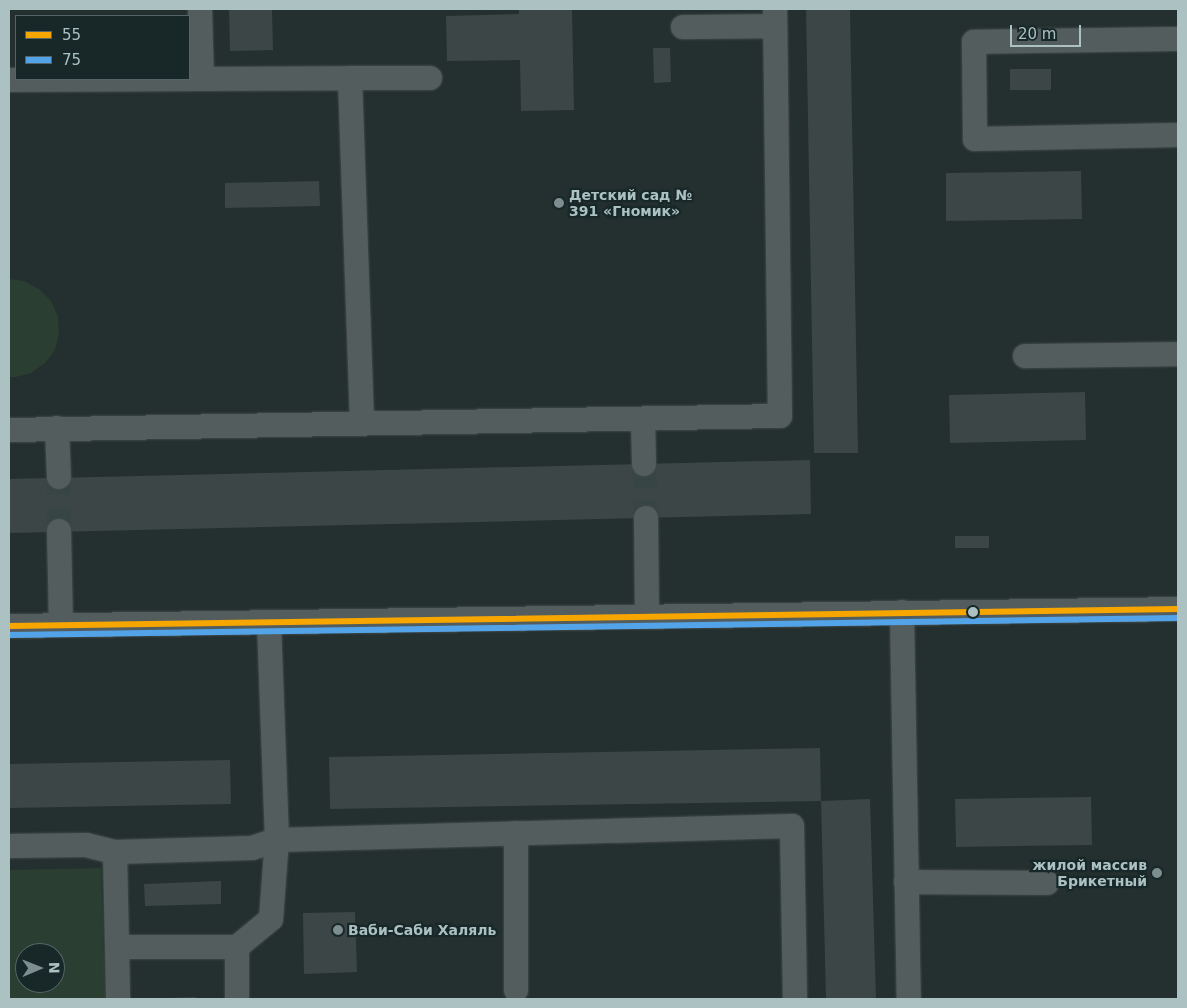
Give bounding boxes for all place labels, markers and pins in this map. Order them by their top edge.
place label: Детский сад № 391 «Гномик» [569,187,692,220]
marker: Детский сад № 391 «Гномик» [553,197,565,209]
unlabelled marker [968,607,978,617]
place label: жилой массив Брикетный [1033,857,1147,890]
marker: жилой массив Брикетный [1151,867,1163,879]
place label: Ваби-Саби Халяль [348,922,496,938]
marker: Ваби-Саби Халяль [332,924,344,936]

